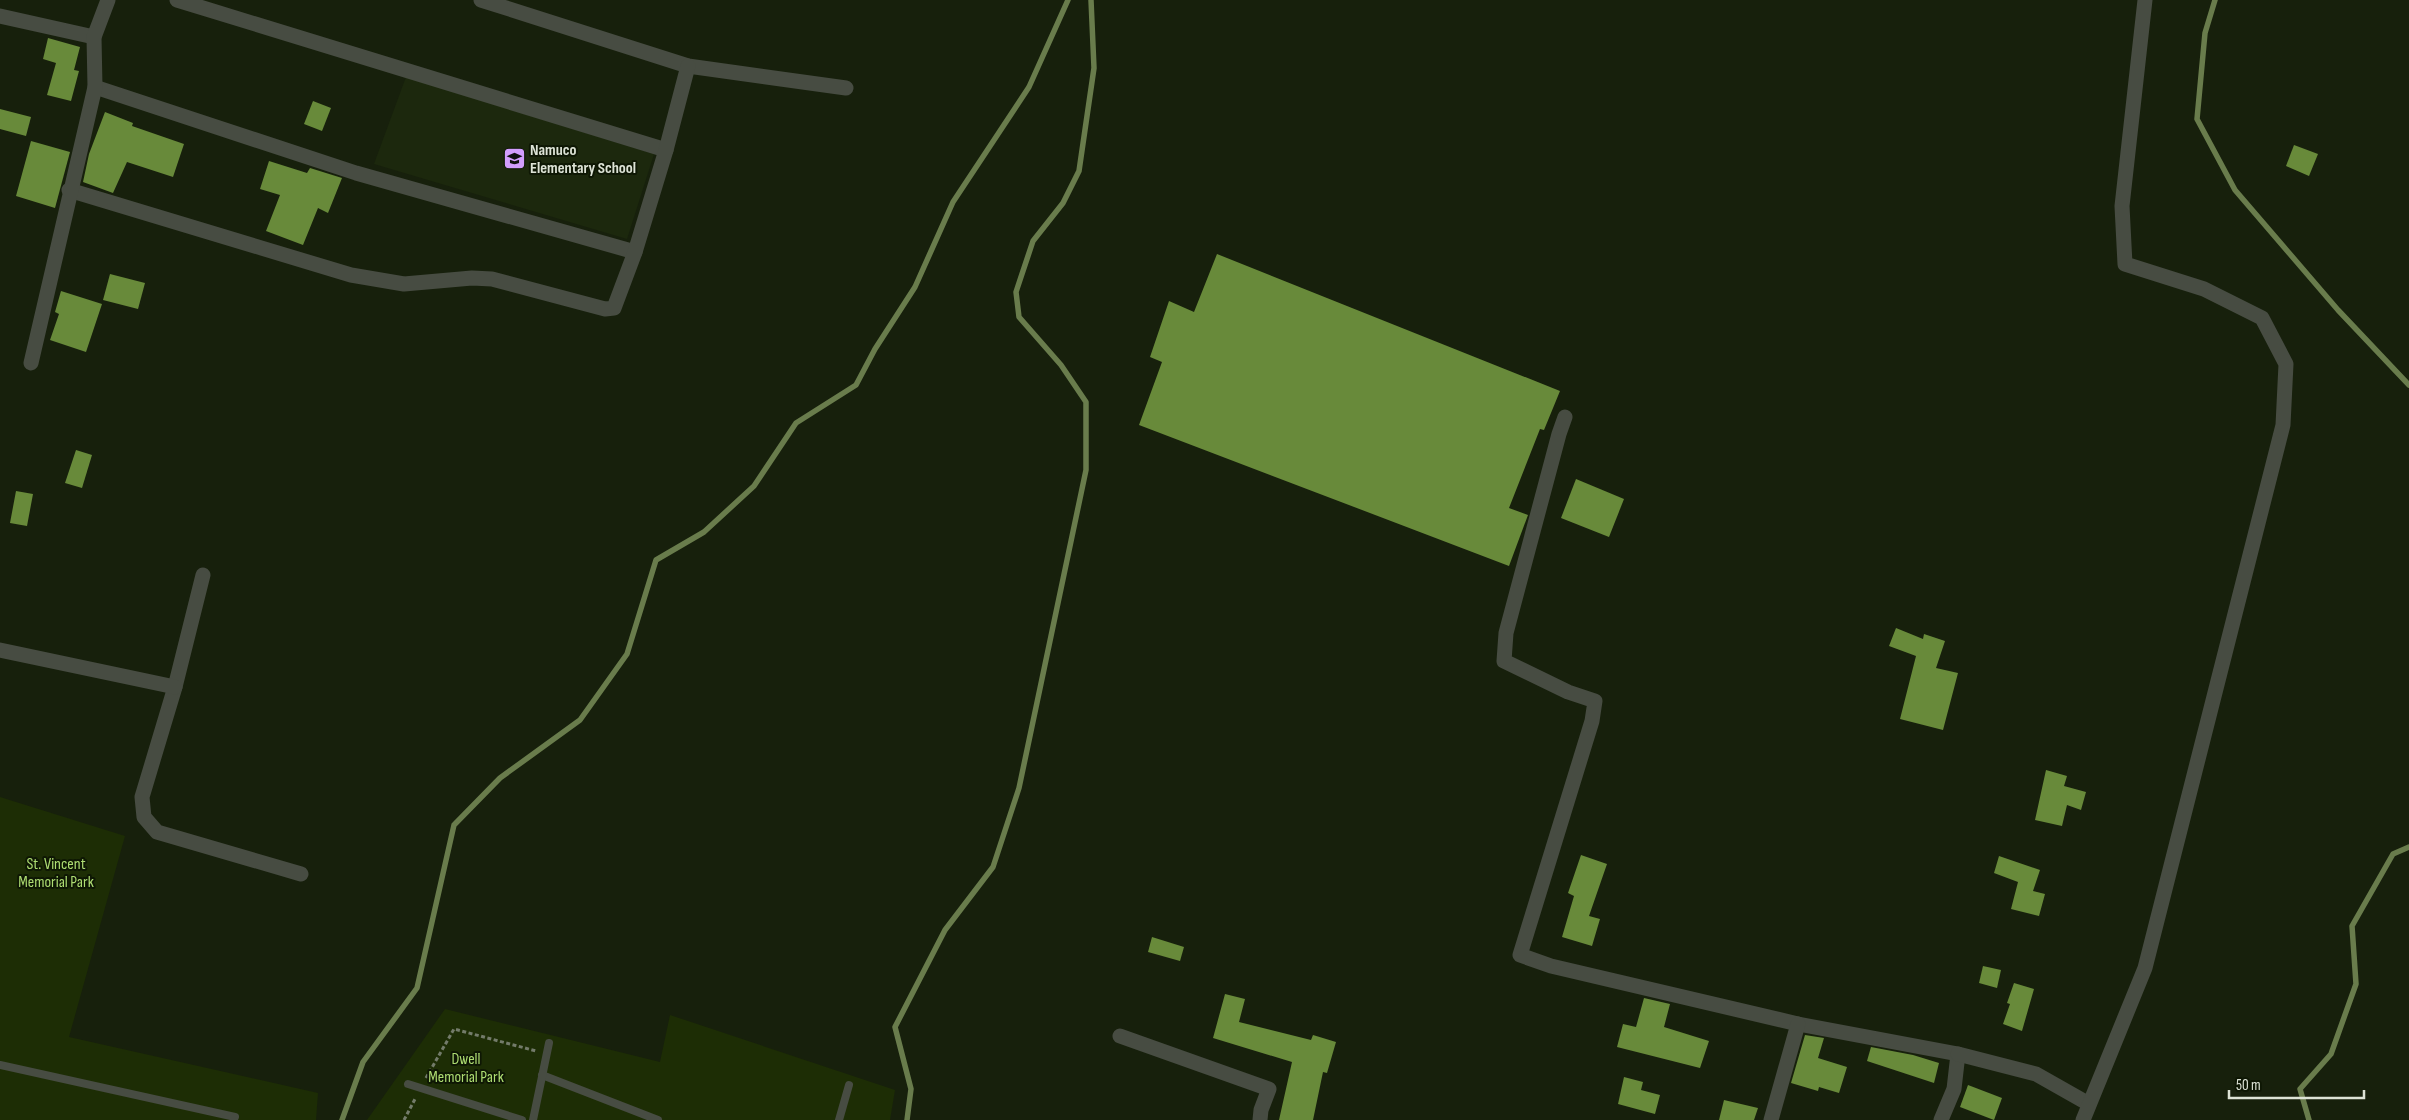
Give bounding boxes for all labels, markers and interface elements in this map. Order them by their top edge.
place label: Namuco Elementary School [530,141,636,178]
school or university icon: Namuco Elementary School [502,147,526,171]
park label: St. Vincent Memorial Park [18,855,94,892]
park label: Dwell Memorial Park [428,1050,504,1087]
scale bar [2229,1068,2364,1100]
text: 50 m [2236,1076,2261,1095]

